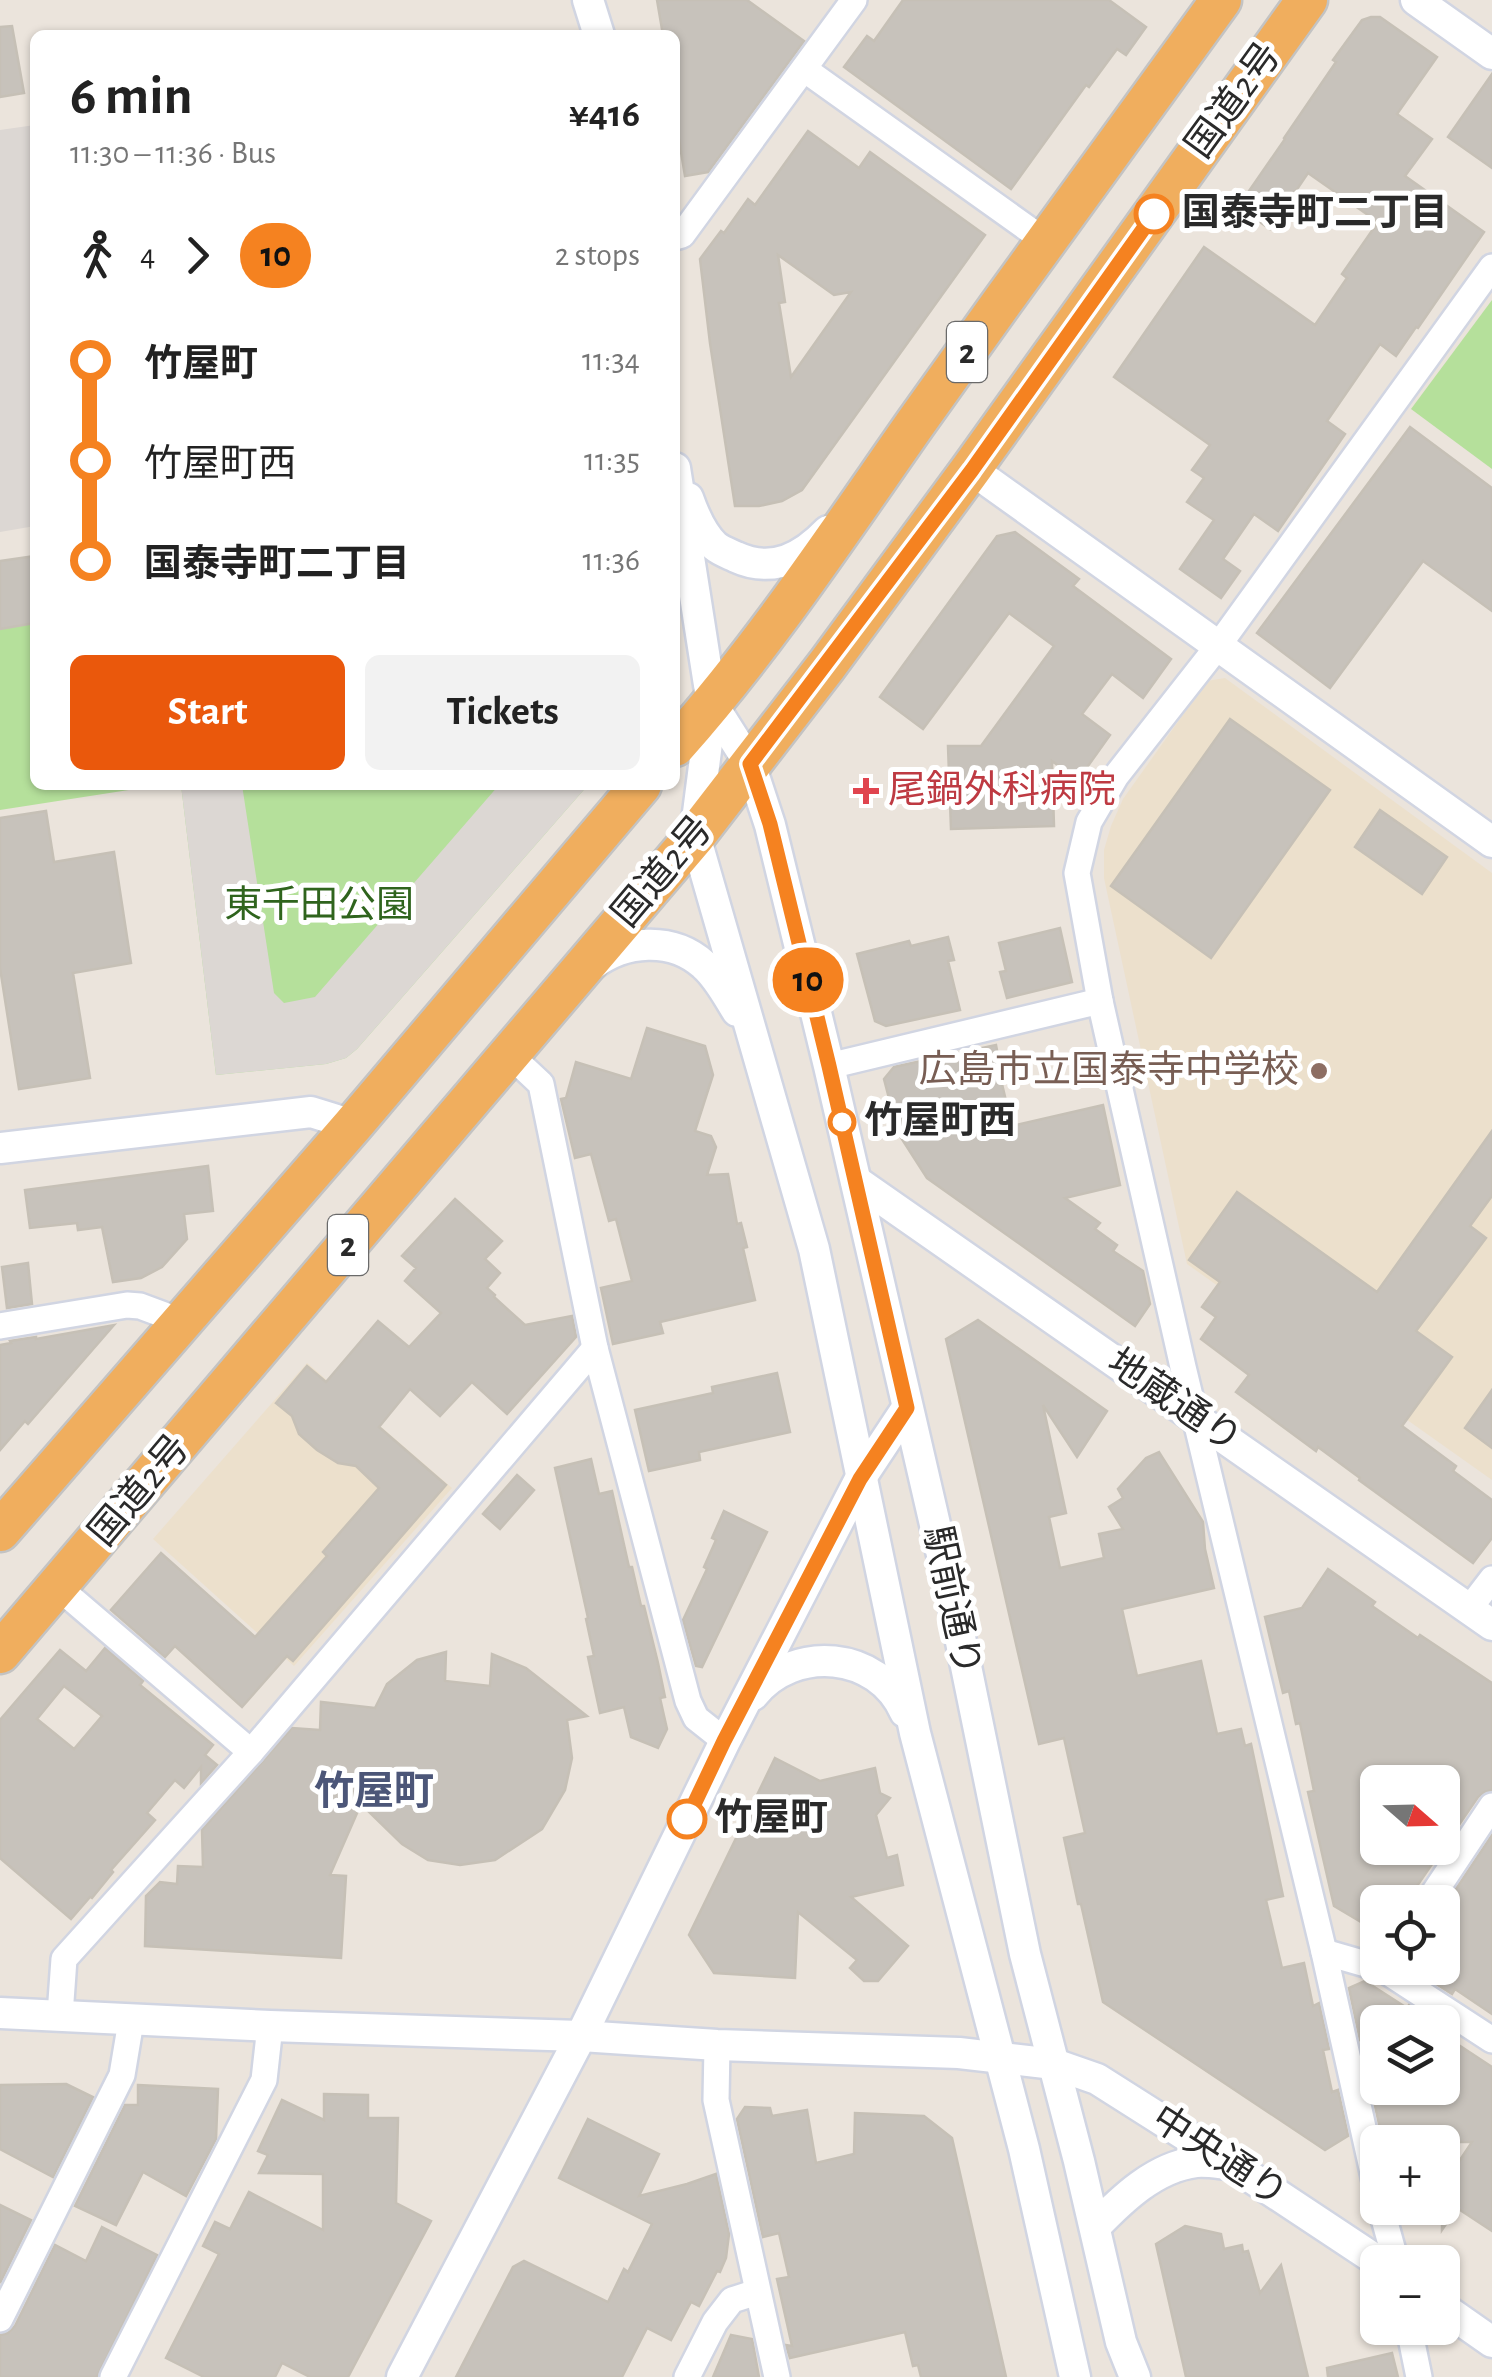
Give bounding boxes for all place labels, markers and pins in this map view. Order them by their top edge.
place label: 国泰寺町二丁目 [1182,192,1448,233]
marker: 国泰寺町二丁目 [1135,195,1173,233]
place label: 尾鍋外科病院 [888,769,1116,810]
marker: 尾鍋外科病院 [853,778,879,804]
place label: 広島市立国泰寺中学校 [919,1049,1299,1090]
marker: 広島市立国泰寺中学校 [1308,1060,1330,1082]
place label: 竹屋町西 [864,1100,1016,1141]
marker: 竹屋町西 [829,1109,855,1135]
place label: 竹屋町 [714,1797,828,1838]
marker: 竹屋町 [668,1800,706,1838]

